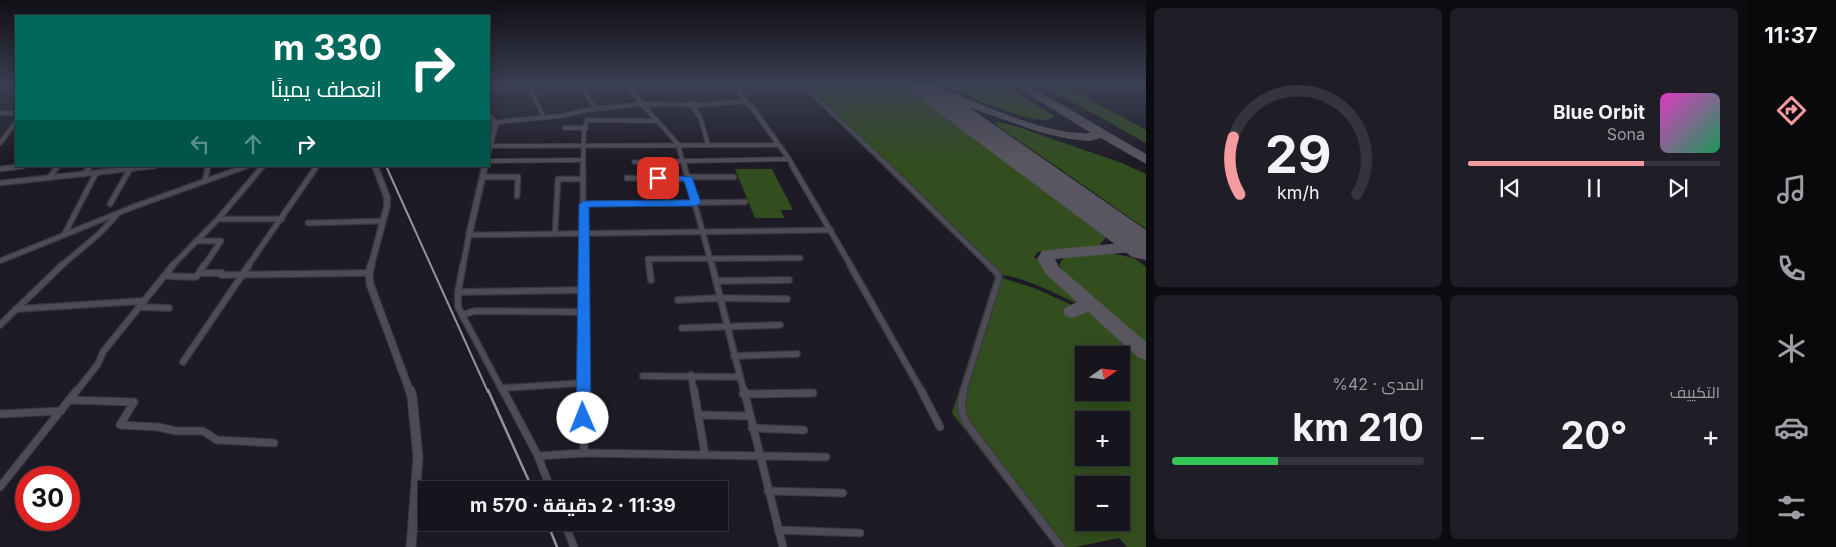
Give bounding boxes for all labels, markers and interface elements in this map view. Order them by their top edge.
text: 11:37 [1764,22,1818,48]
text: 330 m [273,26,382,68]
icon: right [400,35,465,100]
text: انعطف يمينًا [270,76,382,102]
icon: directions [1774,93,1809,128]
text: Blue Orbit [1553,101,1645,124]
text: 29 [1265,123,1331,186]
text: Sona [1607,124,1645,144]
icon: left [186,130,214,158]
icon: ahead [239,130,267,158]
icon: right [292,130,320,158]
pin [637,157,679,199]
icon: arrive [644,164,672,192]
icon: music [1774,172,1809,207]
icon: previous [1496,174,1524,202]
icon: pause [1580,174,1608,202]
icon: next [1664,174,1692,202]
text: km/h [1277,182,1319,203]
icon: phone [1774,251,1809,286]
icon: climate [1774,331,1809,366]
north arrow [1075,346,1130,401]
map controls [1075,346,1130,531]
text: المدى · 42% [1332,374,1424,394]
text: التكييف [1670,382,1720,402]
position arrow [556,391,608,443]
text: 210 km [1292,404,1424,450]
icon: car [1774,410,1809,445]
button: + [1075,411,1130,466]
text: 20° [1560,412,1628,458]
text: − [1468,419,1487,453]
text: + [1701,419,1720,453]
speed limit sign: 30 [15,466,80,531]
button: − [1075,476,1130,531]
icon: filters [1774,490,1809,525]
text: 11:39 · 2 دقيقة · 570 m [470,494,676,517]

